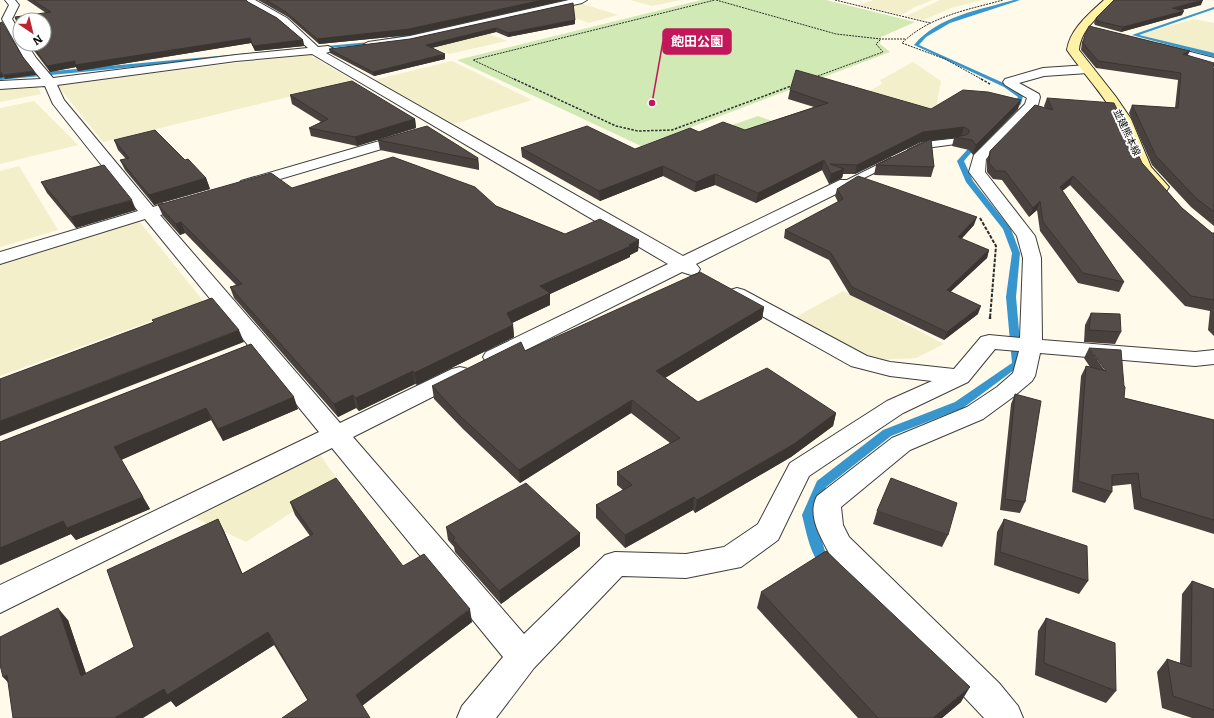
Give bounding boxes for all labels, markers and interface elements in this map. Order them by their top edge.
north arrow [12,12,52,52]
callout: 飽田公園 [663,29,731,54]
text: 飽田公園 [671,31,723,50]
text: N [30,32,47,50]
street label: 並建熊本線 [1111,106,1145,158]

